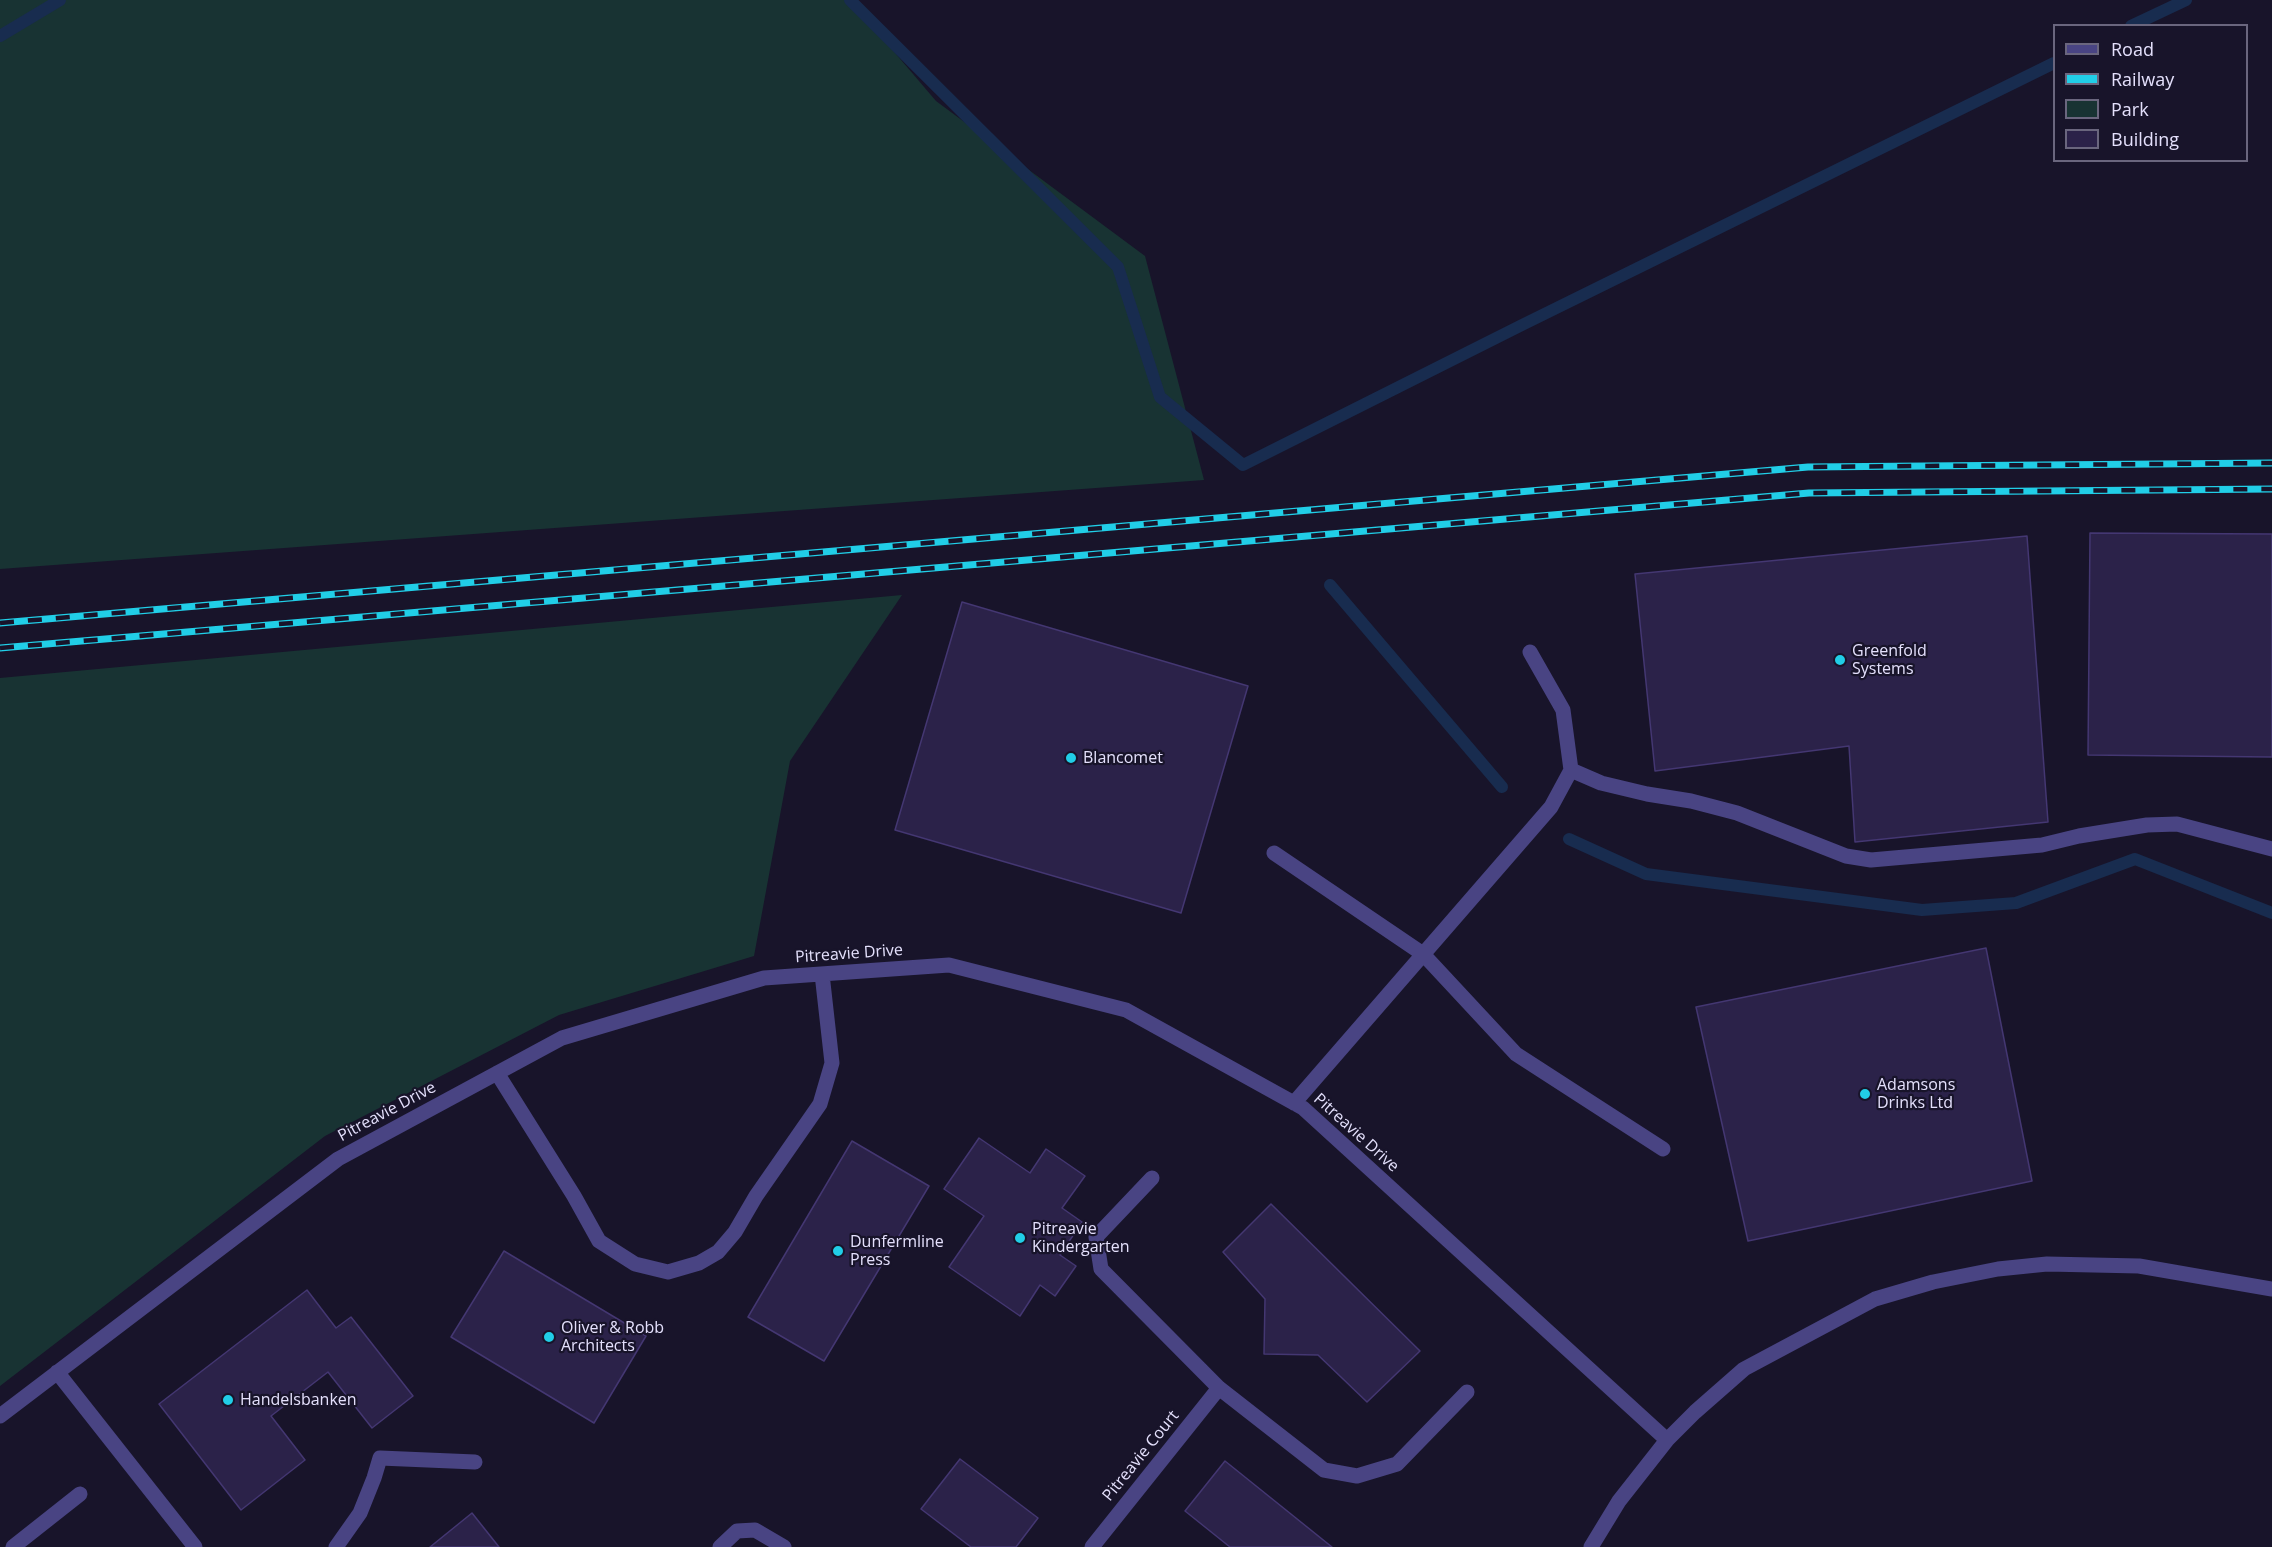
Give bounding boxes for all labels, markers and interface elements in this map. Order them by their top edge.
legend [2053,24,2248,162]
text: Road [2111,37,2154,61]
text: Railway [2111,67,2174,91]
text: Park [2111,97,2149,121]
text: Building [2111,127,2179,151]
place label: Greenfold Systems [1852,641,1927,679]
marker: Greenfold Systems [1833,653,1847,667]
place label: Blancomet [1083,748,1163,768]
marker: Blancomet [1064,751,1078,765]
street label: Pitreavie Drive [794,941,904,967]
place label: Adamsons Drinks Ltd [1877,1075,1955,1113]
street label: Pitreavie Drive [335,1078,439,1146]
marker: Adamsons Drinks Ltd [1858,1087,1872,1101]
street label: Pitreavie Drive [1309,1090,1403,1176]
place label: Pitreavie Kindergarten [1032,1219,1130,1257]
marker: Pitreavie Kindergarten [1013,1231,1027,1245]
place label: Dunfermline Press [850,1232,944,1270]
marker: Dunfermline Press [831,1244,845,1258]
place label: Oliver & Robb Architects [561,1318,664,1356]
marker: Oliver & Robb Architects [542,1330,556,1344]
place label: Handelsbanken [240,1390,357,1410]
marker: Handelsbanken [221,1393,235,1407]
street label: Pitreavie Court [1099,1407,1183,1505]

